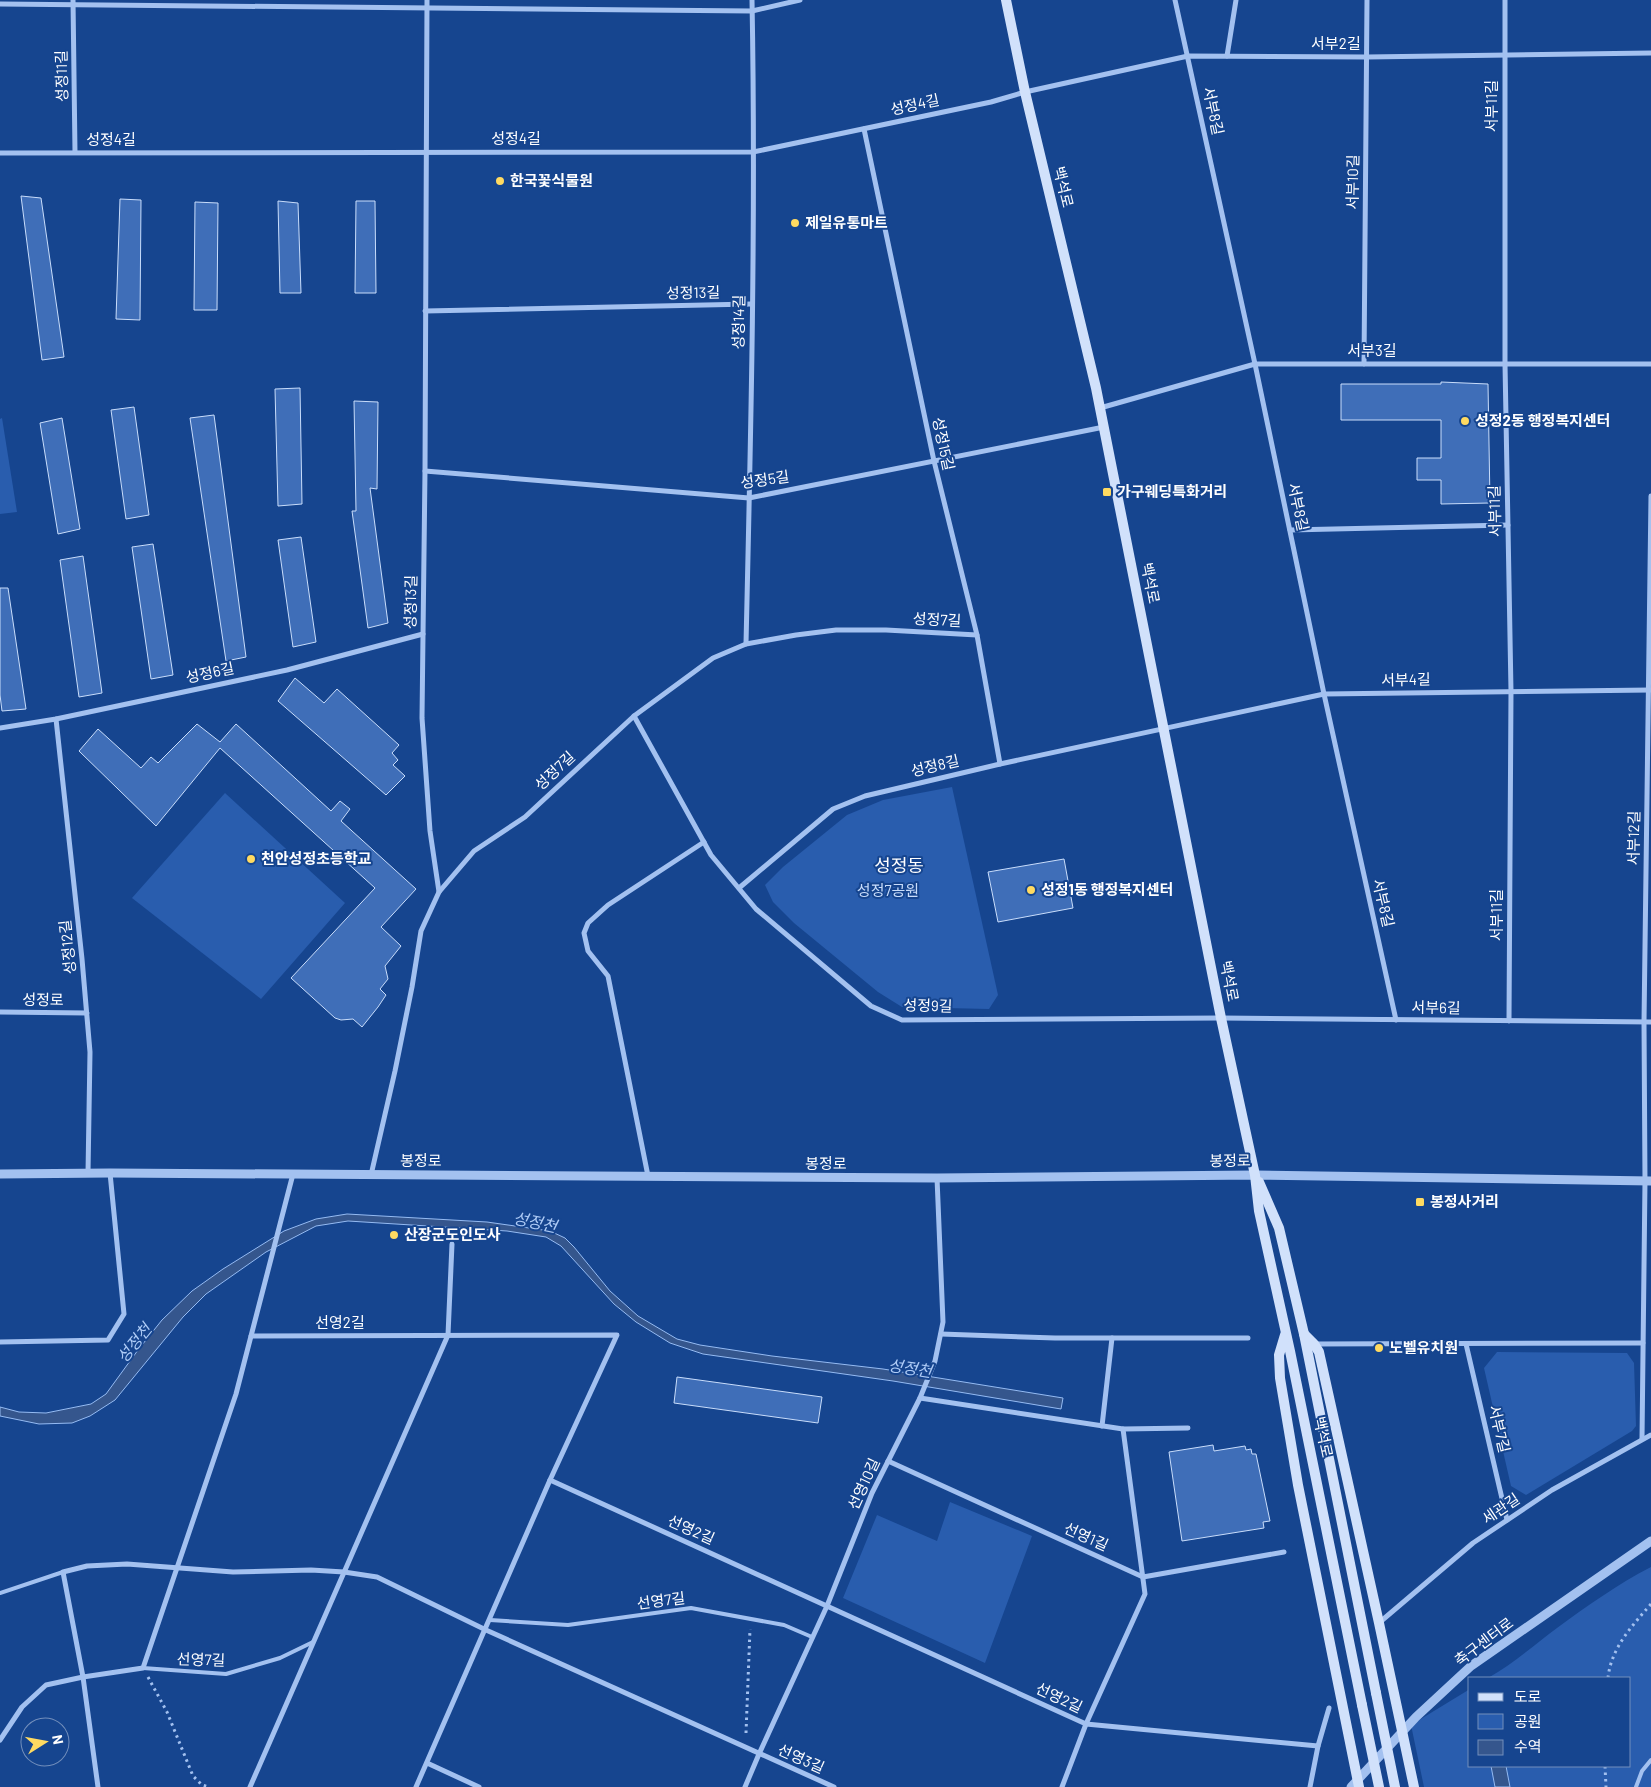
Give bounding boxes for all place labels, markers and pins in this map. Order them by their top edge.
place label: 한국꽃식물원 [510,171,593,189]
marker: 한국꽃식물원 [494,175,506,187]
place label: 제일유통마트 [805,213,888,231]
marker: 제일유통마트 [789,217,801,229]
place label: 성정2동 행정복지센터 [1475,411,1611,429]
marker: 성정2동 행정복지센터 [1459,415,1471,427]
place label: 가구웨딩특화거리 [1117,482,1227,500]
marker: 가구웨딩특화거리 [1101,486,1113,498]
place label: 천안성정초등학교 [261,849,372,867]
marker: 천안성정초등학교 [245,853,257,865]
place label: 성정1동 행정복지센터 [1041,880,1174,898]
marker: 성정1동 행정복지센터 [1025,884,1037,896]
place label: 봉정사거리 [1430,1192,1499,1210]
marker: 봉정사거리 [1414,1196,1426,1208]
place label: 산장군도인도사 [404,1225,501,1243]
marker: 산장군도인도사 [388,1229,400,1241]
place label: 노벨유치원 [1389,1338,1458,1356]
marker: 노벨유치원 [1373,1342,1385,1354]

